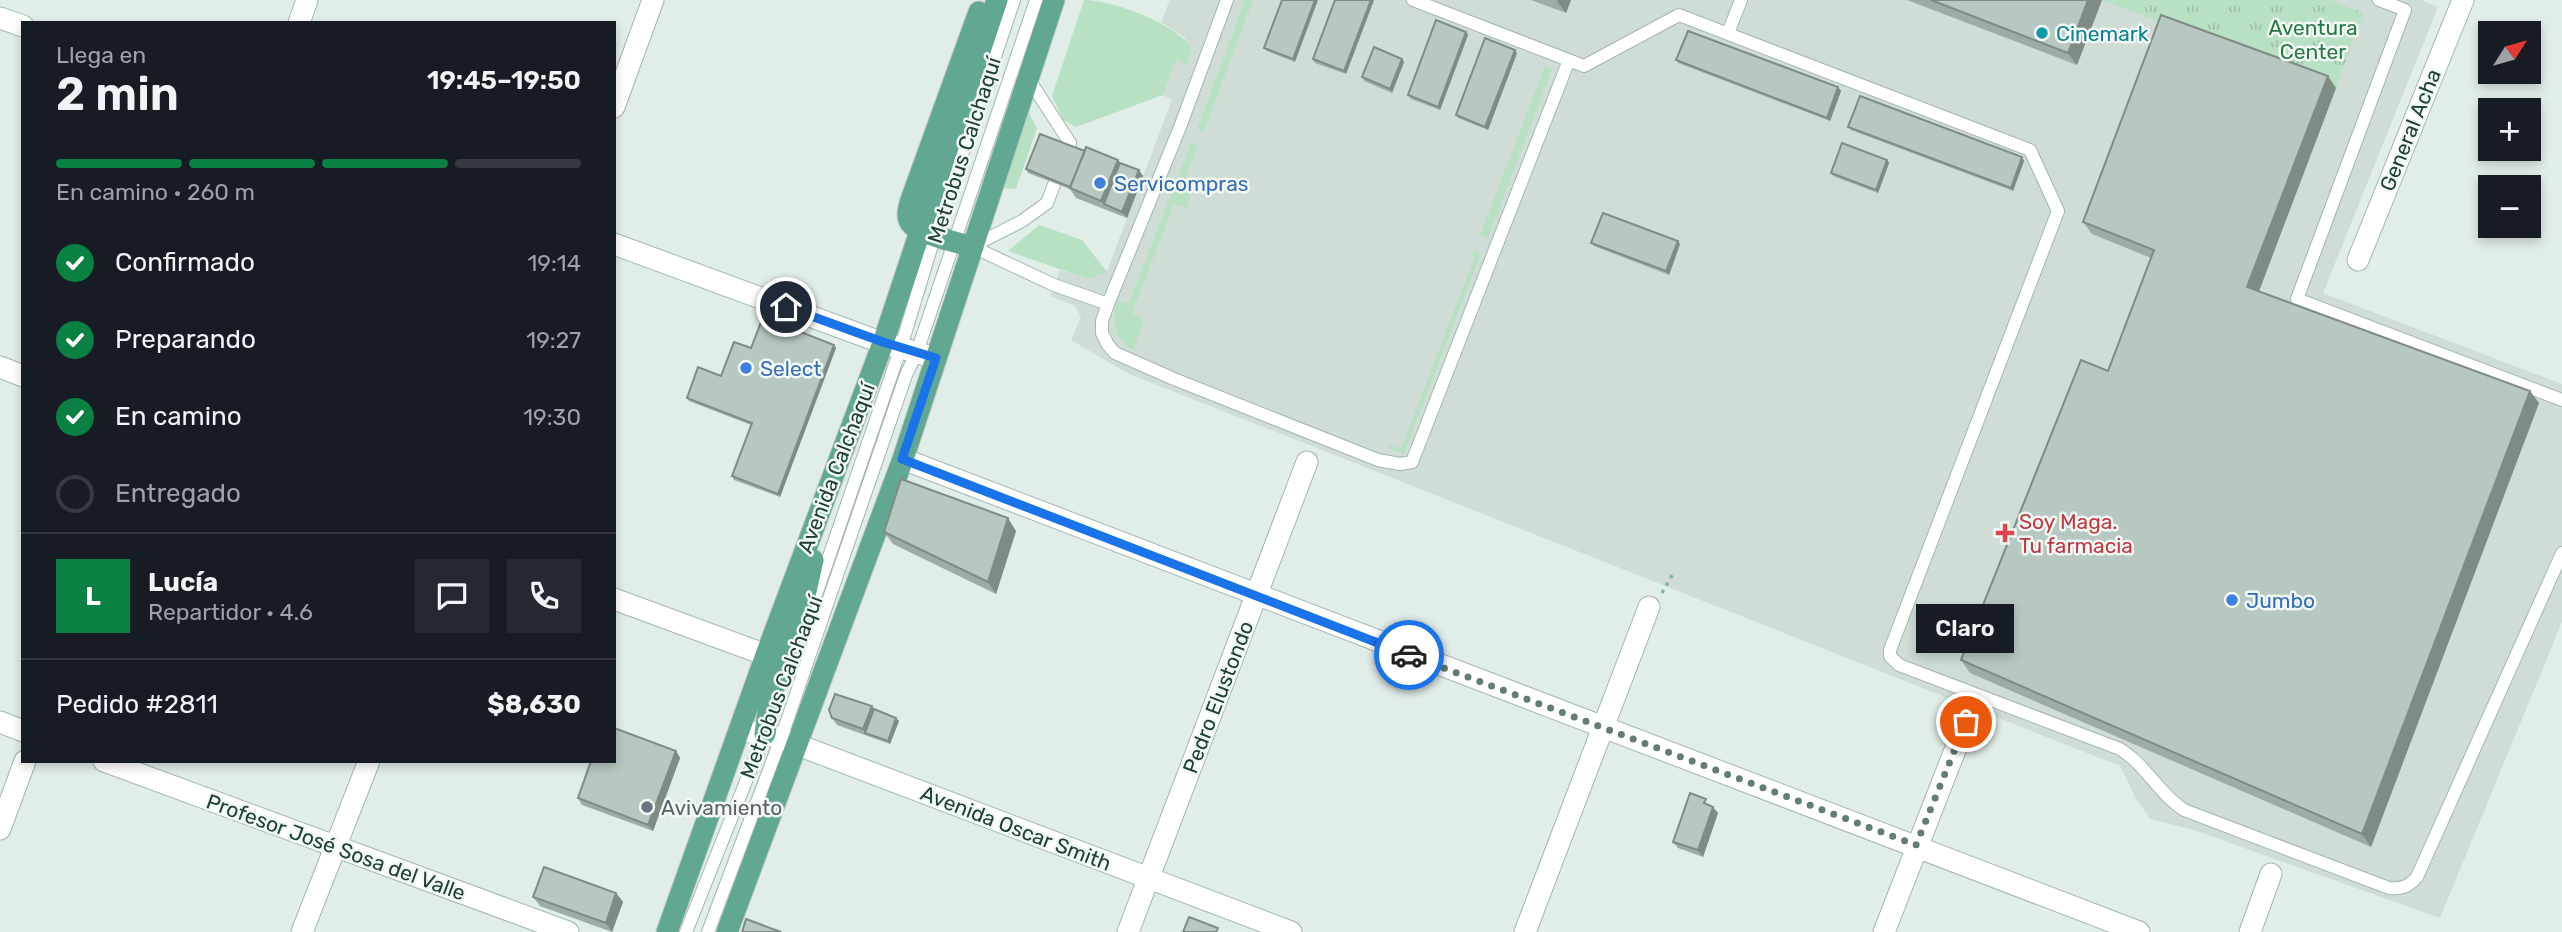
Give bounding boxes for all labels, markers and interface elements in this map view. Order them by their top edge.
park label: Aventura Center [2268,15,2358,64]
place label: Cinemark [2056,21,2149,46]
north arrow [2478,21,2541,84]
map controls [2478,21,2541,238]
marker: Cinemark [2034,25,2050,41]
text: Llega en [56,41,146,69]
street label: Metrobus Calchaquí [922,53,1006,246]
text: 19:45–19:50 [427,65,581,96]
street label: General Acha [2374,65,2446,195]
text: 2 min [56,67,179,122]
button: + [2478,98,2541,161]
place label: Servicompras [1114,171,1248,196]
marker: Servicompras [1092,175,1108,191]
button: − [2478,175,2541,238]
text: En camino · 260 m [56,178,255,206]
icon: check [56,244,94,282]
text: Confirmado [115,247,255,278]
text: 19:14 [528,249,581,277]
pin [756,277,816,337]
icon: home [767,288,805,326]
icon: check [56,321,94,359]
text: Preparando [115,324,256,355]
text: 19:27 [526,326,581,354]
place label: Select [760,356,822,381]
marker: Select [738,360,754,376]
street label: Avenida Calchaquí [792,378,880,557]
icon: check [56,398,94,436]
text: En camino [115,401,242,432]
text: 19:30 [523,403,581,431]
text: Entregado [115,478,241,509]
place label: Soy Maga. Tu farmacia [2019,509,2133,558]
marker: Soy Maga. Tu farmacia [1997,525,2013,541]
button: chat [415,559,489,633]
button: phone [507,559,581,633]
text: Lucía [148,567,218,598]
text: L [85,581,101,612]
place label: Jumbo [2246,588,2315,613]
street label: Metrobus Calchaquí [735,591,828,782]
marker: Jumbo [2224,592,2240,608]
text: Repartidor · 4.6 [148,598,313,626]
callout: Claro [1917,603,2015,652]
text: Claro [1935,614,1995,642]
street label: Pedro Elustondo [1177,617,1259,777]
courier [1374,620,1444,690]
icon: car [1390,636,1428,674]
text: Pedido #2811 [56,689,218,720]
text: $8,630 [487,689,581,720]
pin [1936,692,1996,752]
icon: bag [1947,703,1985,741]
street label: Avenida Oscar Smith [917,780,1115,876]
street label: Profesor José Sosa del Valle [203,788,469,906]
place label: Avivamiento [661,795,782,820]
marker: Avivamiento [639,799,655,815]

